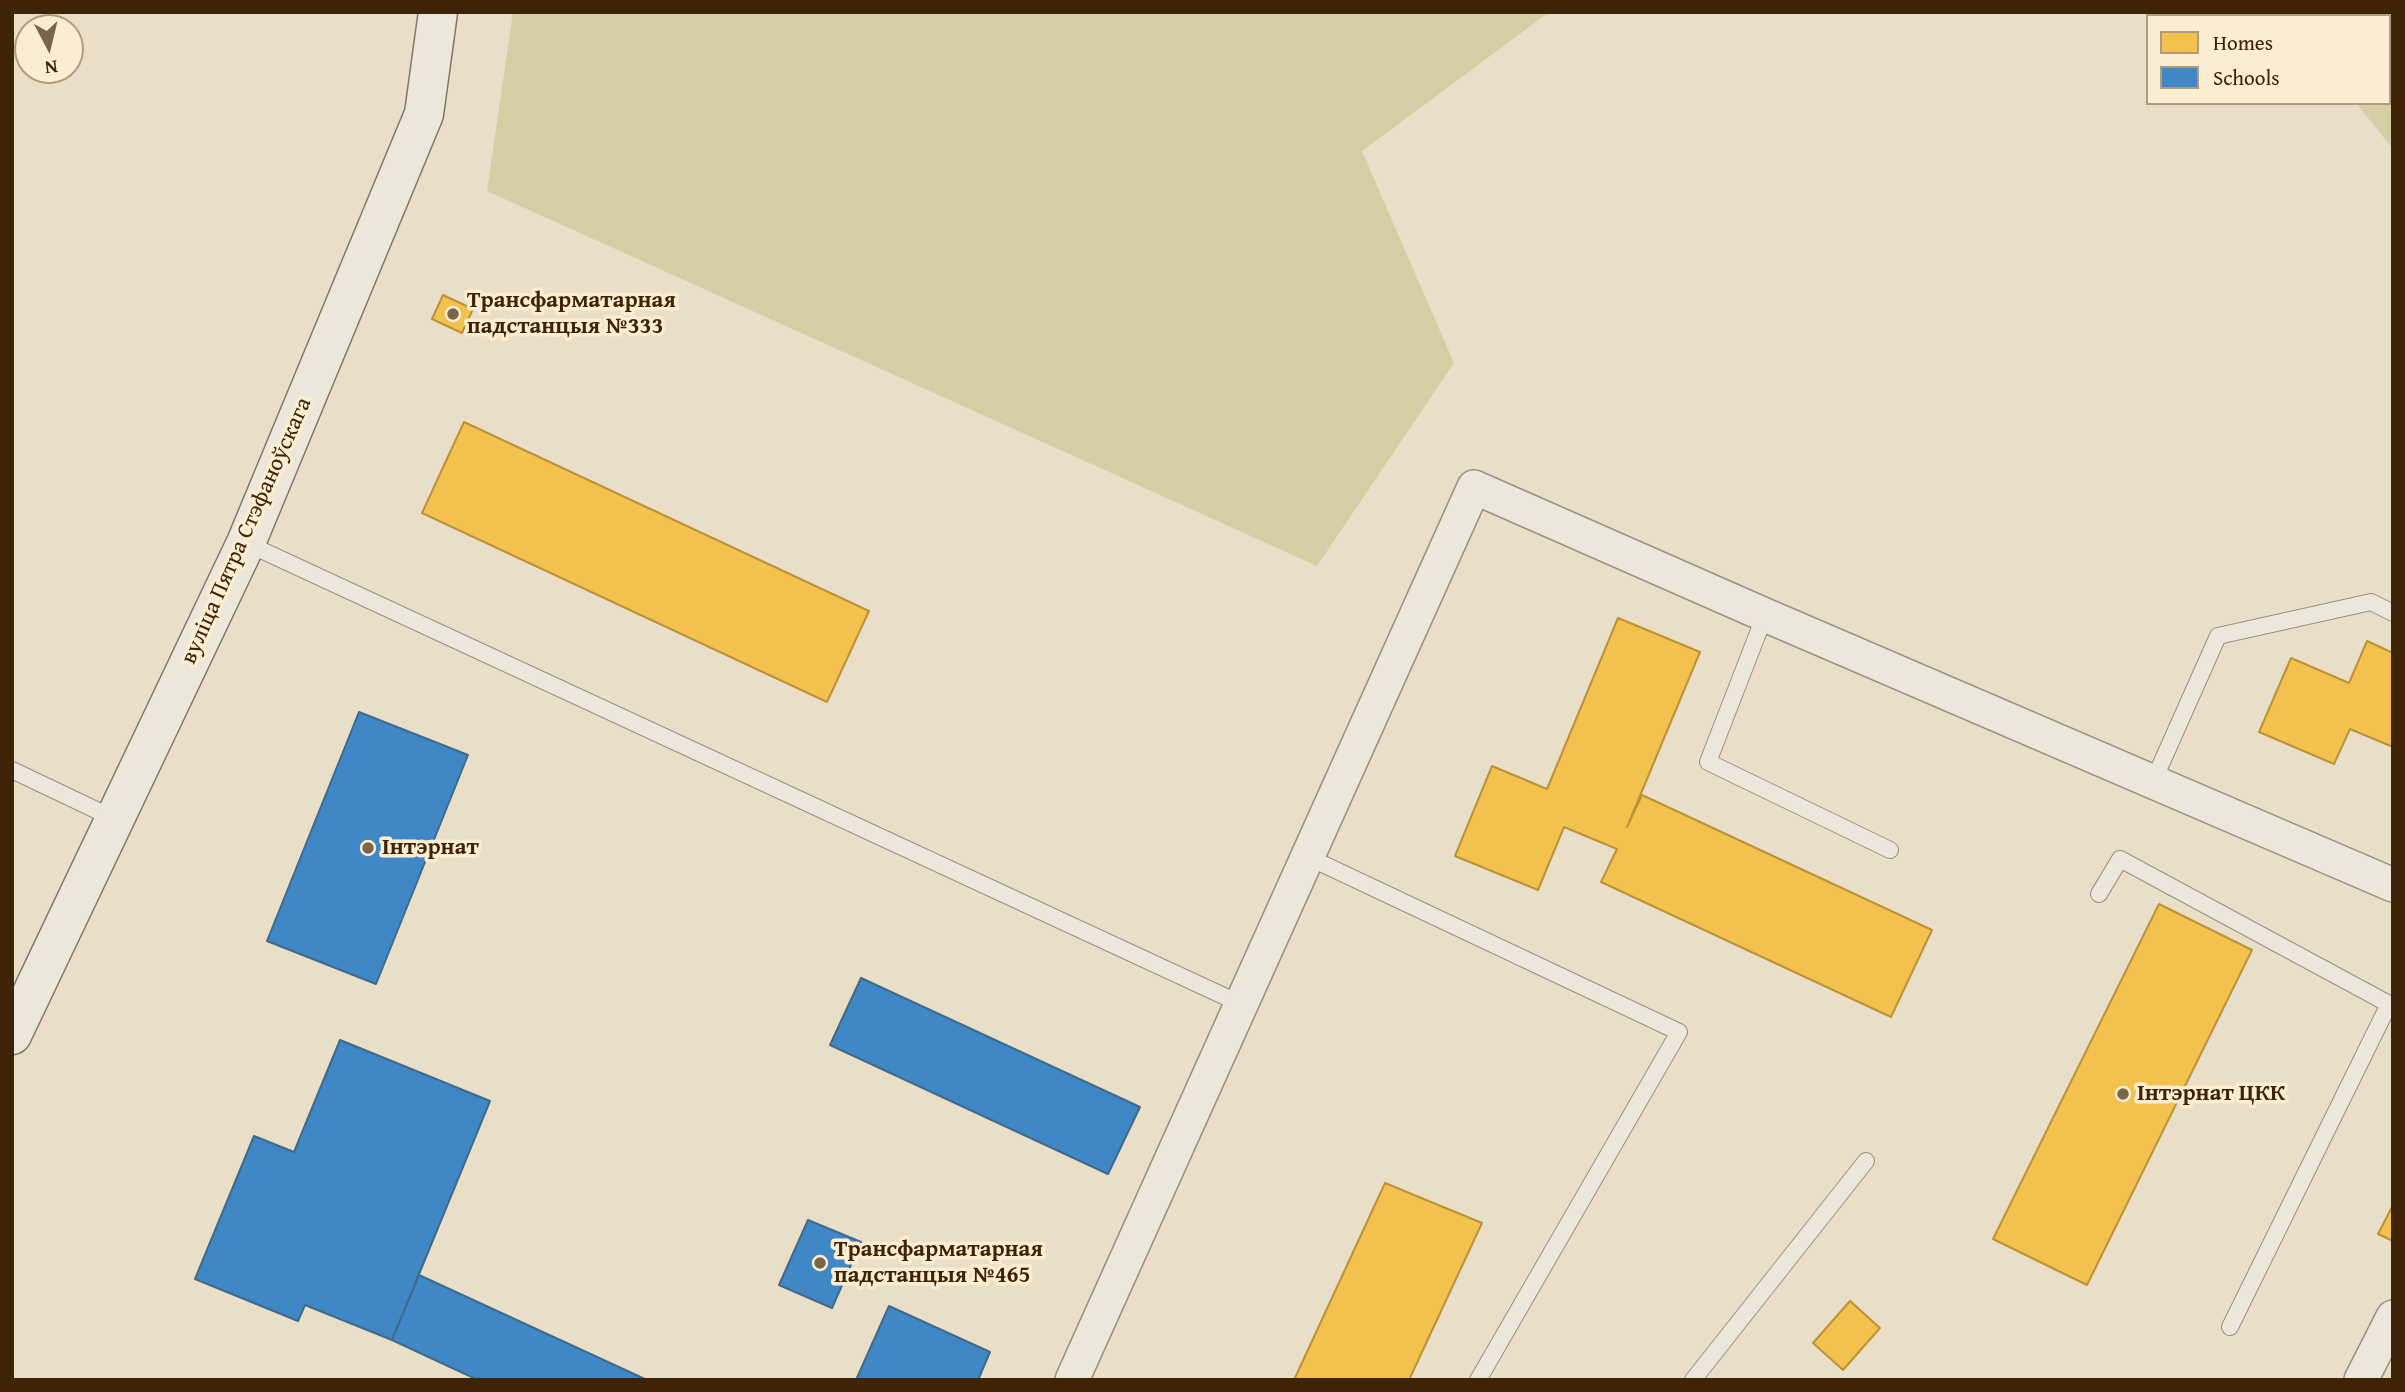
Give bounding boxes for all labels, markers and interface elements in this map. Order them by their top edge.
north arrow [14,14,84,84]
legend [2146,14,2391,105]
text: Homes [2213,27,2273,58]
text: N [43,53,59,83]
text: Schools [2213,62,2280,93]
place label: Трансфарматарная падстанцыя №333 [467,287,676,341]
marker: Трансфарматарная падстанцыя №333 [445,306,461,322]
street label: вуліца Пятра Стэфаноўскага [176,394,318,668]
place label: Інтэрнат [382,834,479,862]
marker: Інтэрнат [360,840,376,856]
place label: Інтэрнат ЦКК [2137,1080,2285,1108]
marker: Інтэрнат ЦКК [2115,1086,2131,1102]
place label: Трансфарматарная падстанцыя №465 [834,1236,1043,1290]
marker: Трансфарматарная падстанцыя №465 [812,1255,828,1271]

